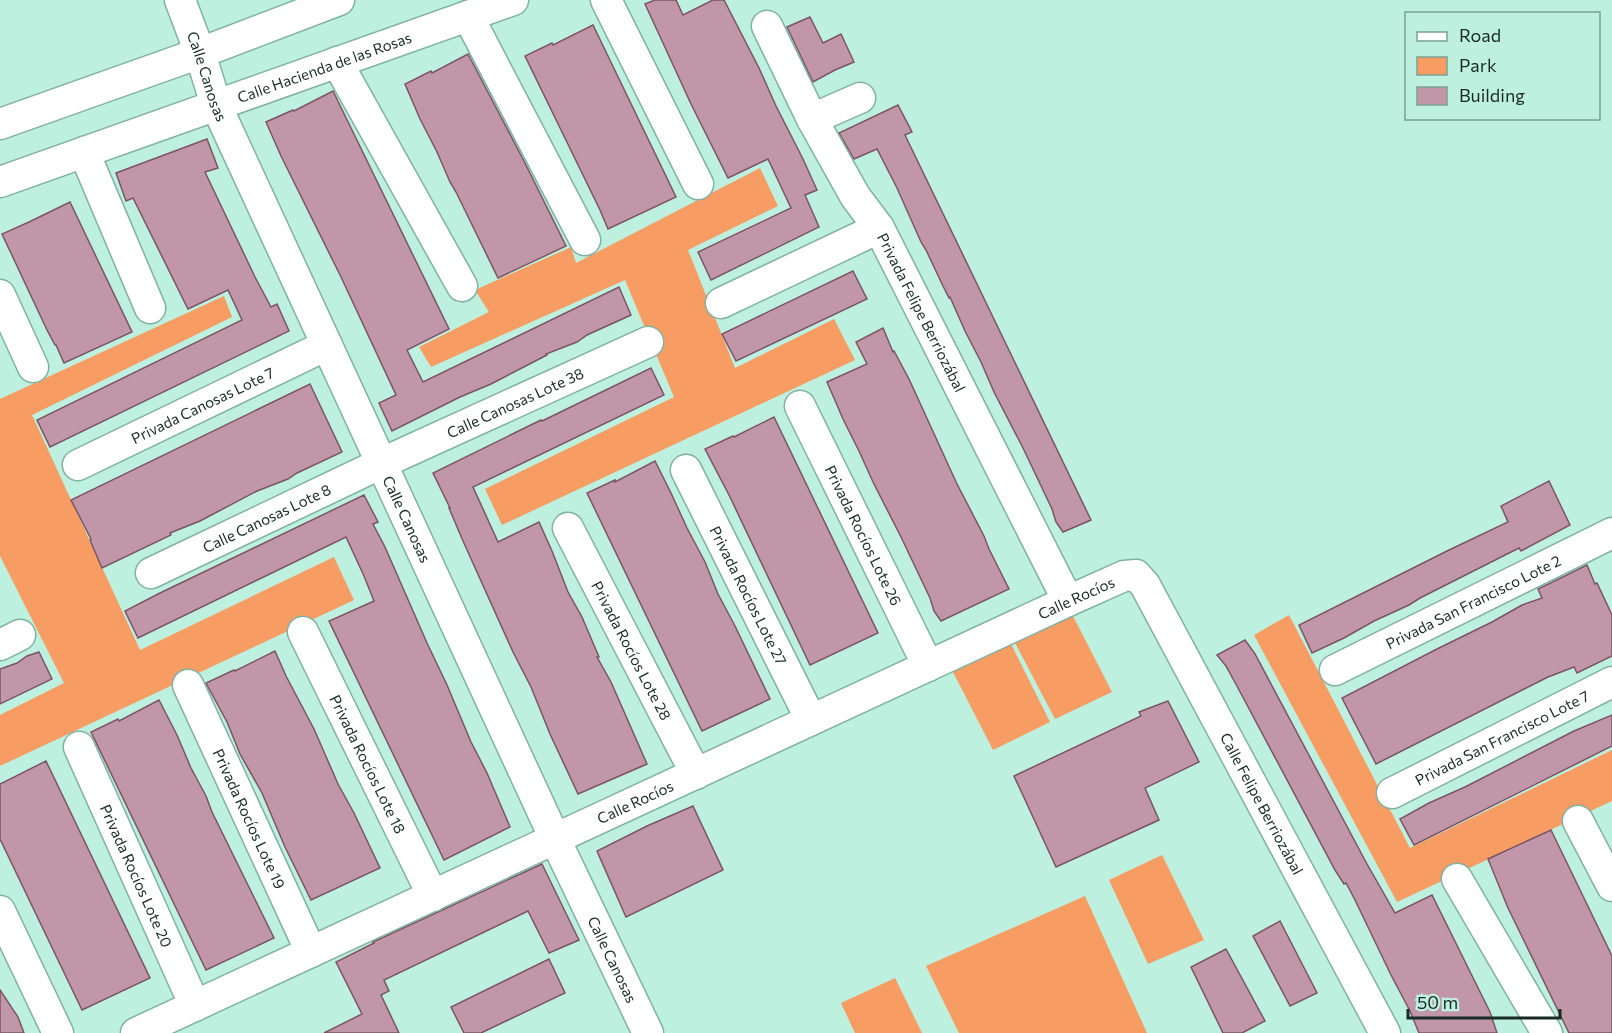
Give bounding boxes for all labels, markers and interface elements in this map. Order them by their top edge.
legend [1405,12,1600,120]
text: Road [1459,24,1501,46]
street label: Calle Hacienda de las Rosas [235,28,414,106]
street label: Calle Canosas [184,29,231,124]
text: Park [1459,54,1497,76]
text: Building [1459,84,1525,106]
street label: Privada Felipe Berriozábal [874,230,969,395]
street label: Privada Canosas Lote 7 [128,363,277,447]
street label: Calle Canosas Lote 38 [444,364,586,441]
street label: Privada Rocíos Lote 26 [821,462,906,608]
street label: Calle Canosas [379,473,435,565]
street label: Calle Canosas Lote 8 [200,480,334,556]
street label: Privada Rocíos Lote 27 [706,523,791,668]
street label: Privada San Francisco Lote 2 [1383,551,1564,653]
street label: Calle Rocíos [1035,572,1117,623]
street label: Privada Rocíos Lote 28 [588,578,675,723]
street label: Privada San Francisco Lote 7 [1412,686,1592,789]
street label: Privada Rocíos Lote 18 [326,692,410,836]
street label: Calle Felipe Berriozábal [1217,730,1307,878]
street label: Privada Rocíos Lote 19 [209,746,290,891]
street label: Calle Rocíos [594,776,676,827]
street label: Privada Rocíos Lote 20 [97,801,176,950]
street label: Calle Canosas [584,913,641,1006]
scale bar [1408,982,1560,1020]
text: 50 m [1417,991,1458,1013]

